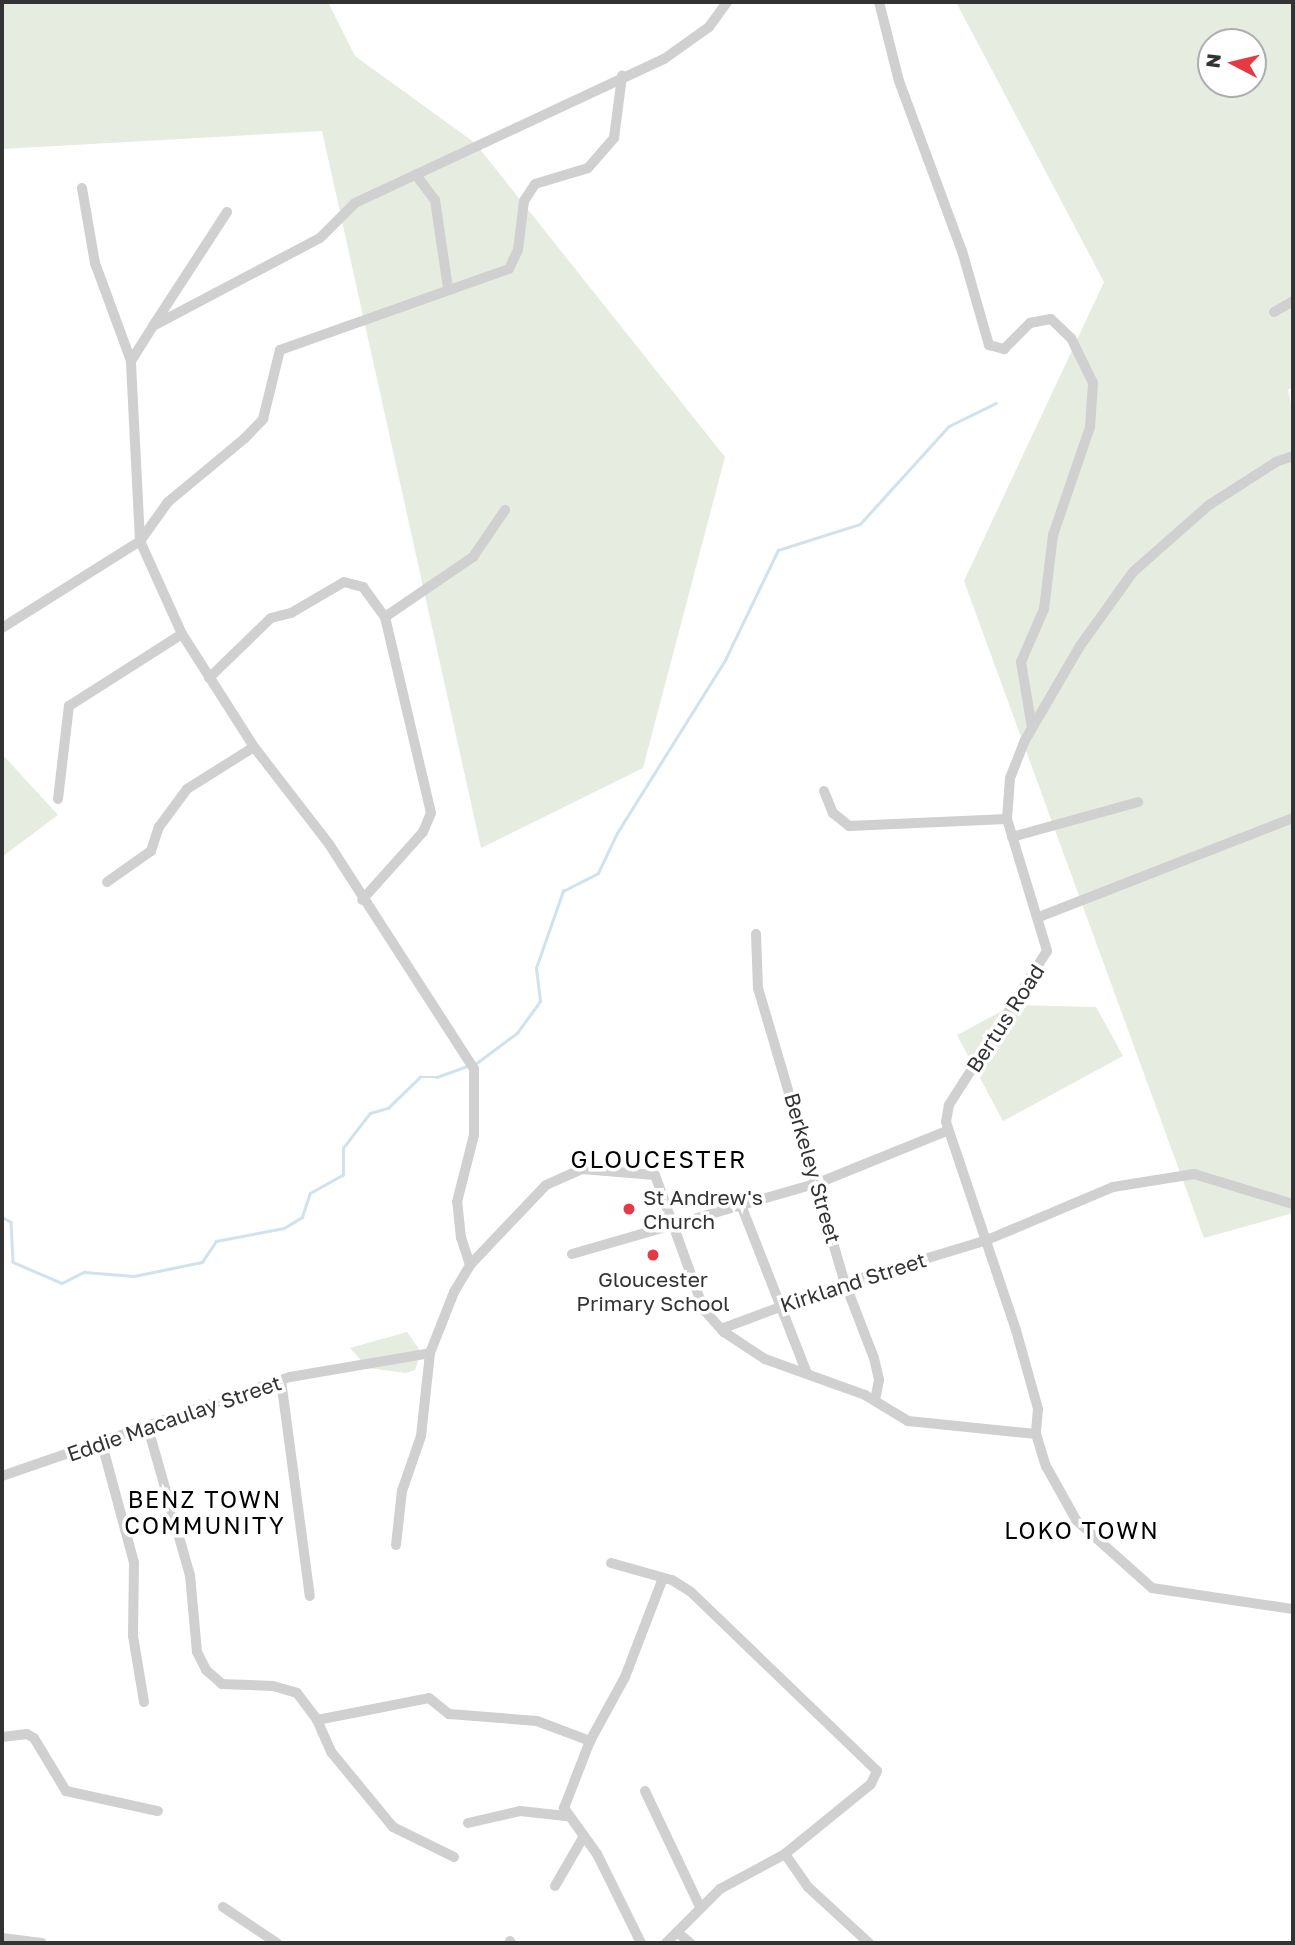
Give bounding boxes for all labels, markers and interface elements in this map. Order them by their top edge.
north arrow [1197,28,1267,98]
text: N [1200,52,1225,69]
street label: Bertus Road [961,959,1049,1077]
street label: Berkeley Street [779,1090,847,1246]
district label: GLOUCESTER [572,1145,746,1173]
place label: St Andrew's Church [643,1184,763,1234]
marker: St Andrew's Church [621,1201,637,1217]
marker: Gloucester Primary School [645,1247,661,1263]
street label: Kirkland Street [777,1247,929,1317]
place label: Gloucester Primary School [576,1266,730,1316]
street label: Eddie Macaulay Street [64,1369,284,1467]
district label: BENZ TOWN COMMUNITY [125,1485,285,1539]
district label: LOKO TOWN [1005,1516,1159,1544]

